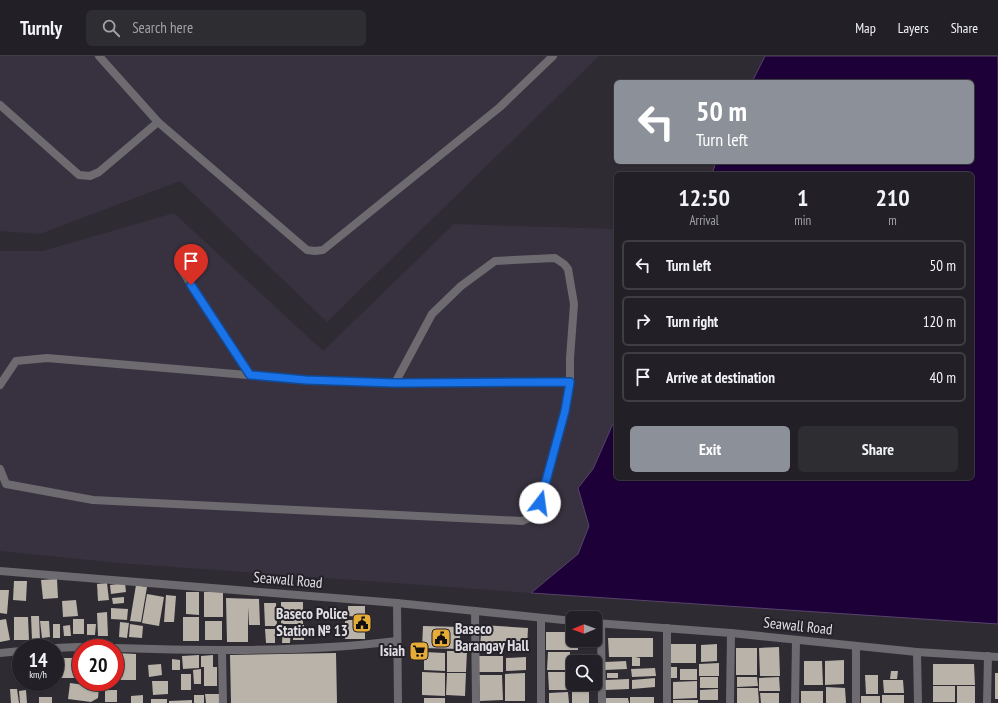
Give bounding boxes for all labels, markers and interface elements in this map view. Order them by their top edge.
search box [86,10,366,46]
text: Turnly [20,16,62,40]
icon: search [100,17,122,39]
text: Search here [132,18,193,37]
text: Map [855,19,876,37]
text: Layers [898,19,929,37]
text: Share [951,19,978,37]
text: 50 m [696,92,747,129]
icon: left [630,96,682,148]
text: Turn left [696,128,748,151]
text: 12:50 [678,182,730,213]
text: 1 [797,182,808,213]
text: 210 [875,182,910,213]
text: Arrival [689,212,719,229]
text: min [794,212,811,229]
text: m [888,212,897,229]
pin [174,244,208,285]
icon: arrive [180,250,202,272]
icon: left [632,254,654,276]
text: Turn left [666,256,711,275]
text: 50 m [930,256,956,275]
icon: right [632,310,654,332]
text: Turn right [666,312,718,331]
text: 120 m [923,312,956,331]
icon: arrive [632,366,654,388]
text: Arrive at destination [666,368,775,387]
text: 40 m [930,368,956,387]
button: Exit [630,426,790,472]
button: Share [798,426,958,472]
position arrow [519,482,561,524]
street label: Seawall Road [253,567,323,592]
place label: Baseco Police Station № 13 [276,604,348,640]
north arrow [566,611,602,647]
map controls [566,611,602,691]
public building icon: Baseco Police Station № 13 [351,612,373,634]
street label: Seawall Road [763,612,833,639]
place label: Baseco Barangay Hall [455,619,529,655]
public building icon: Baseco Barangay Hall [430,627,452,649]
speed limit sign: 20 [72,639,124,691]
supermarket icon: Isiah [408,640,430,662]
place label: Isiah [380,641,405,660]
text: 14 [28,647,48,673]
button: search [566,655,602,691]
text: km/h [29,668,47,681]

